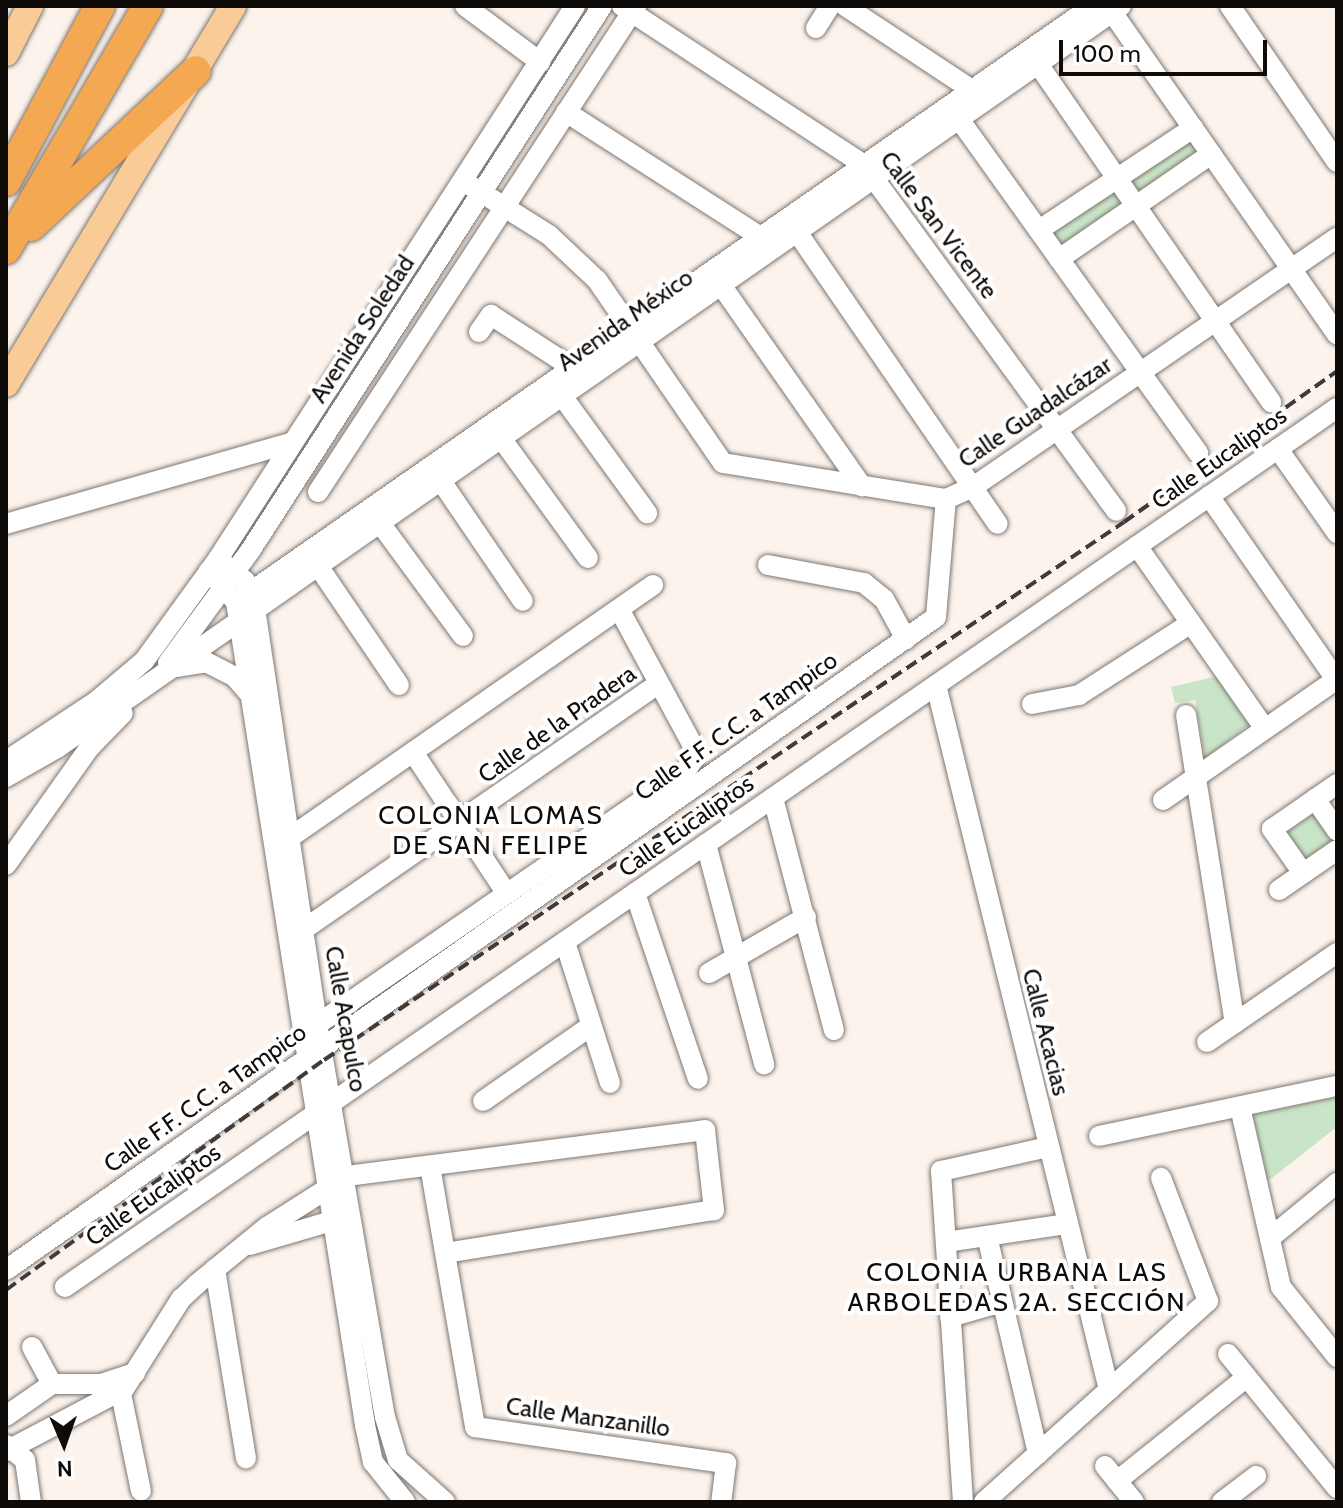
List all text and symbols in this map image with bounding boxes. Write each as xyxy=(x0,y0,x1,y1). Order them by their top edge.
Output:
scale bar xyxy=(1063,24,1271,74)
text: 100 m xyxy=(1073,39,1141,68)
street label: Calle San Vicente xyxy=(874,146,1004,304)
street label: Avenida Soledad xyxy=(304,250,420,408)
street label: Avenida México xyxy=(552,263,698,377)
street label: Calle Guadalcázar xyxy=(953,350,1117,474)
street label: Calle Eucaliptos xyxy=(1146,401,1292,515)
street label: Calle F.F. C.C. a Tampico xyxy=(629,645,843,807)
street label: Calle de la Pradera xyxy=(473,659,641,789)
street label: Calle Eucaliptos xyxy=(613,769,759,883)
district label: COLONIA LOMAS DE SAN FELIPE xyxy=(378,800,604,862)
street label: Calle Acapulco xyxy=(319,944,373,1094)
street label: Calle Acacias xyxy=(1016,966,1076,1098)
street label: Calle F.F. C.C. a Tampico xyxy=(98,1017,312,1179)
street label: Calle Eucaliptos xyxy=(80,1138,226,1252)
district label: COLONIA URBANA LAS ARBOLEDAS 2A. SECCIÓN xyxy=(847,1257,1187,1318)
street label: Calle Manzanillo xyxy=(504,1391,672,1443)
north arrow xyxy=(24,1404,104,1484)
text: N xyxy=(57,1455,73,1482)

